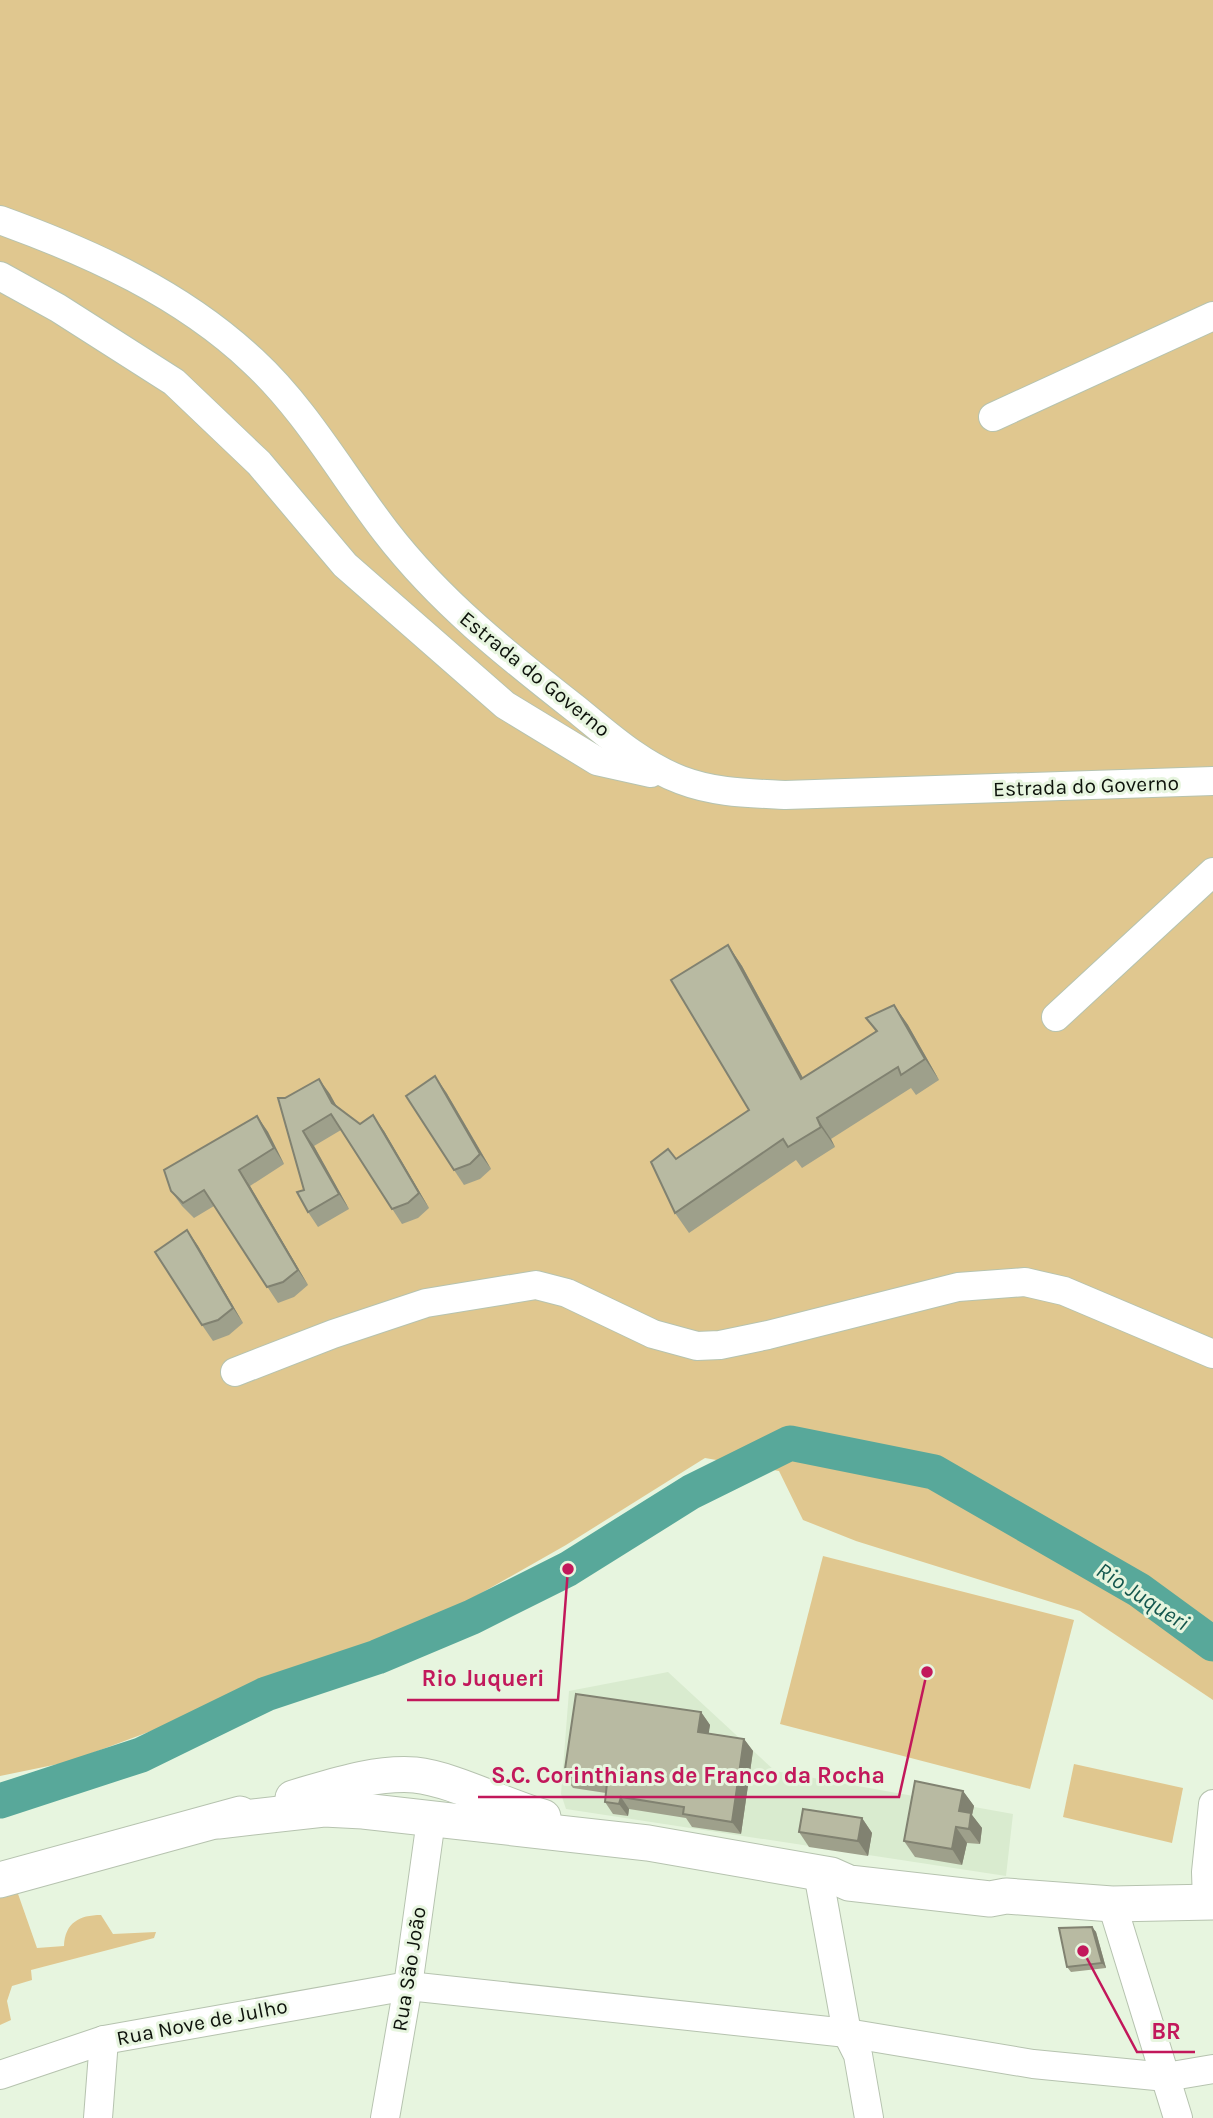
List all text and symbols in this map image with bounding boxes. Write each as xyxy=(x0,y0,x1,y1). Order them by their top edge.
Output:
street label: Estrada do Governo xyxy=(455,606,615,742)
street label: Estrada do Governo xyxy=(993,771,1179,801)
water label: Rio Juqueri xyxy=(1091,1556,1194,1636)
callout: Rio Juqueri xyxy=(407,1656,558,1700)
text: Rio Juqueri xyxy=(421,1665,545,1692)
callout: S.C. Corinthians de Franco da Rocha xyxy=(478,1753,899,1797)
text: S.C. Corinthians de Franco da Rocha xyxy=(491,1762,885,1789)
street label: Rua São João xyxy=(387,1905,431,2033)
street label: Rua Nove de Julho xyxy=(114,1994,290,2050)
callout: BR xyxy=(1137,2008,1195,2052)
text: BR xyxy=(1151,2018,1181,2045)

